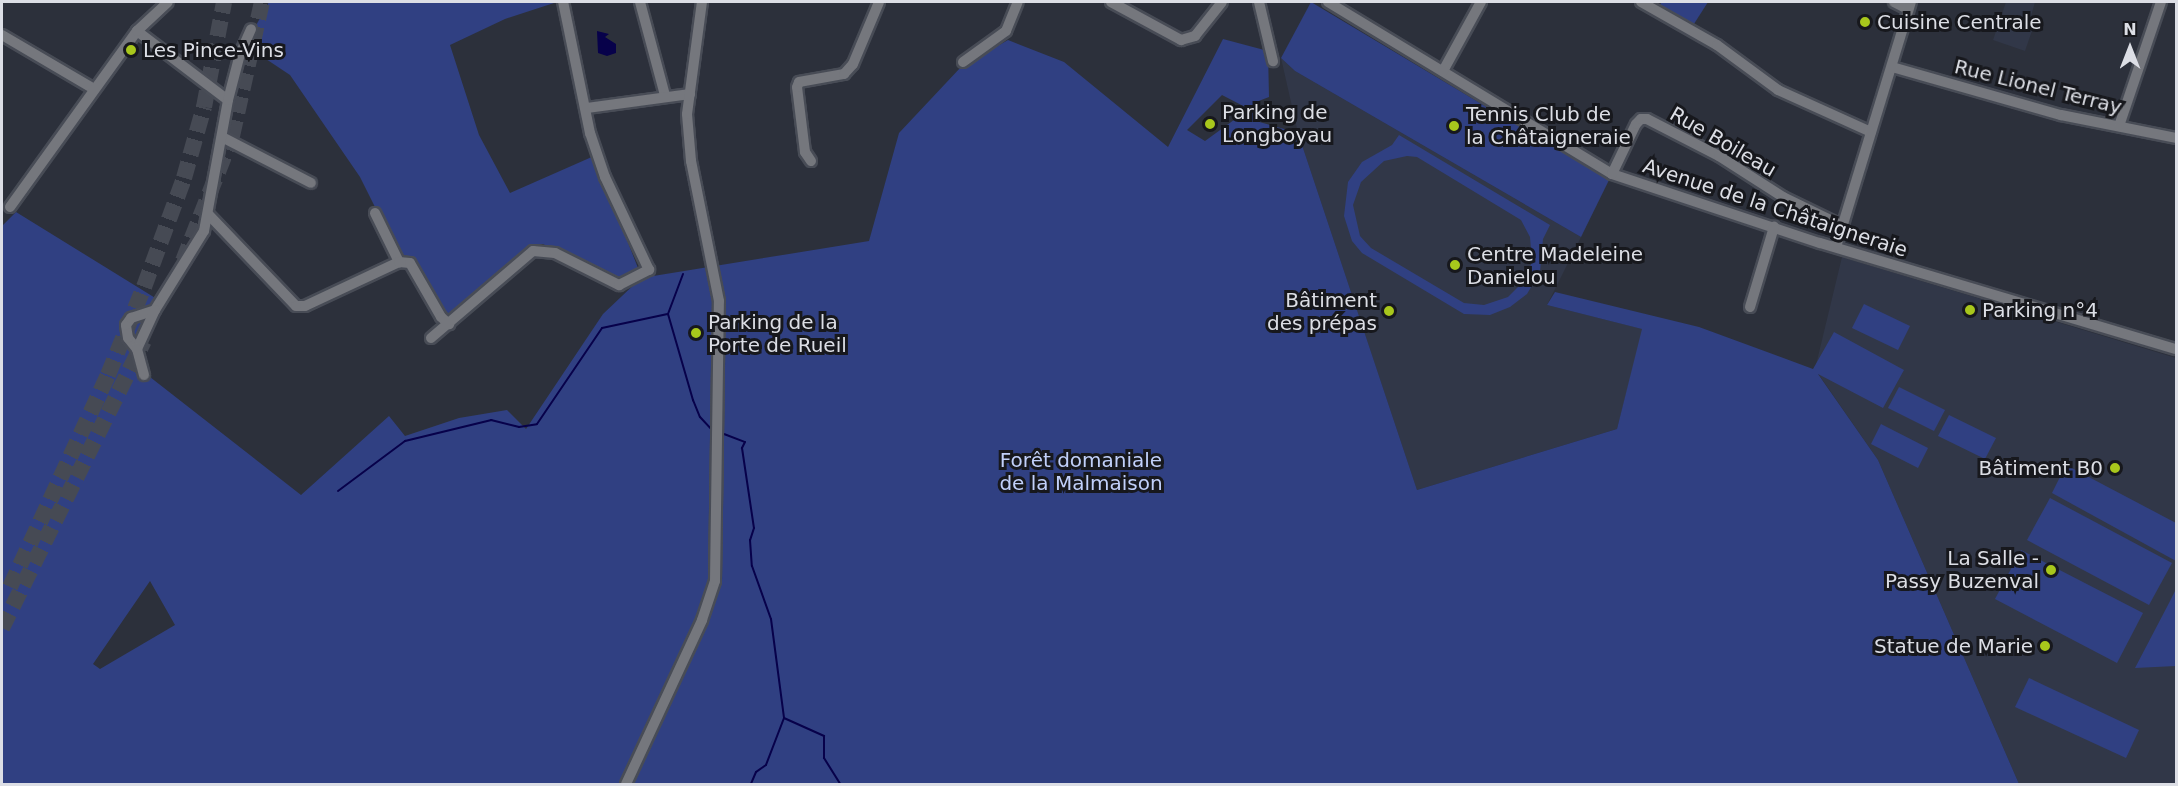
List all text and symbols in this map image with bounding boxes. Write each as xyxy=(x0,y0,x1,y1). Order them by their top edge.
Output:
place label: Cuisine Centrale xyxy=(1877,10,2042,34)
marker: Cuisine Centrale xyxy=(1858,15,1872,29)
north arrow xyxy=(2100,18,2160,78)
text: N xyxy=(2123,20,2137,39)
place label: Les Pince-Vins xyxy=(143,38,284,62)
marker: Les Pince-Vins xyxy=(124,43,138,57)
street label: Rue Lionel Terray xyxy=(1952,55,2124,119)
place label: Parking de Longboyau xyxy=(1222,100,1332,147)
place label: Tennis Club de la Châtaigneraie xyxy=(1466,102,1631,149)
street label: Rue Boileau xyxy=(1666,102,1780,182)
marker: Parking de Longboyau xyxy=(1203,117,1217,131)
marker: Tennis Club de la Châtaigneraie xyxy=(1447,119,1461,133)
street label: Avenue de la Châtaigneraie xyxy=(1640,154,1910,262)
place label: Centre Madeleine Danielou xyxy=(1467,242,1643,289)
marker: Centre Madeleine Danielou xyxy=(1448,258,1462,272)
place label: Bâtiment des prépas xyxy=(1267,288,1377,335)
place label: Parking n°4 xyxy=(1982,298,2098,322)
marker: Parking n°4 xyxy=(1963,303,1977,317)
marker: Bâtiment des prépas xyxy=(1382,304,1396,318)
place label: Parking de la Porte de Rueil xyxy=(708,310,847,357)
marker: Parking de la Porte de Rueil xyxy=(689,326,703,340)
park label: Forêt domaniale de la Malmaison xyxy=(999,448,1163,495)
place label: Bâtiment B0 xyxy=(1979,456,2103,480)
marker: Bâtiment B0 xyxy=(2108,461,2122,475)
place label: La Salle - Passy Buzenval xyxy=(1885,546,2039,593)
marker: La Salle - Passy Buzenval xyxy=(2044,563,2058,577)
place label: Statue de Marie xyxy=(1874,634,2033,658)
marker: Statue de Marie xyxy=(2038,639,2052,653)

